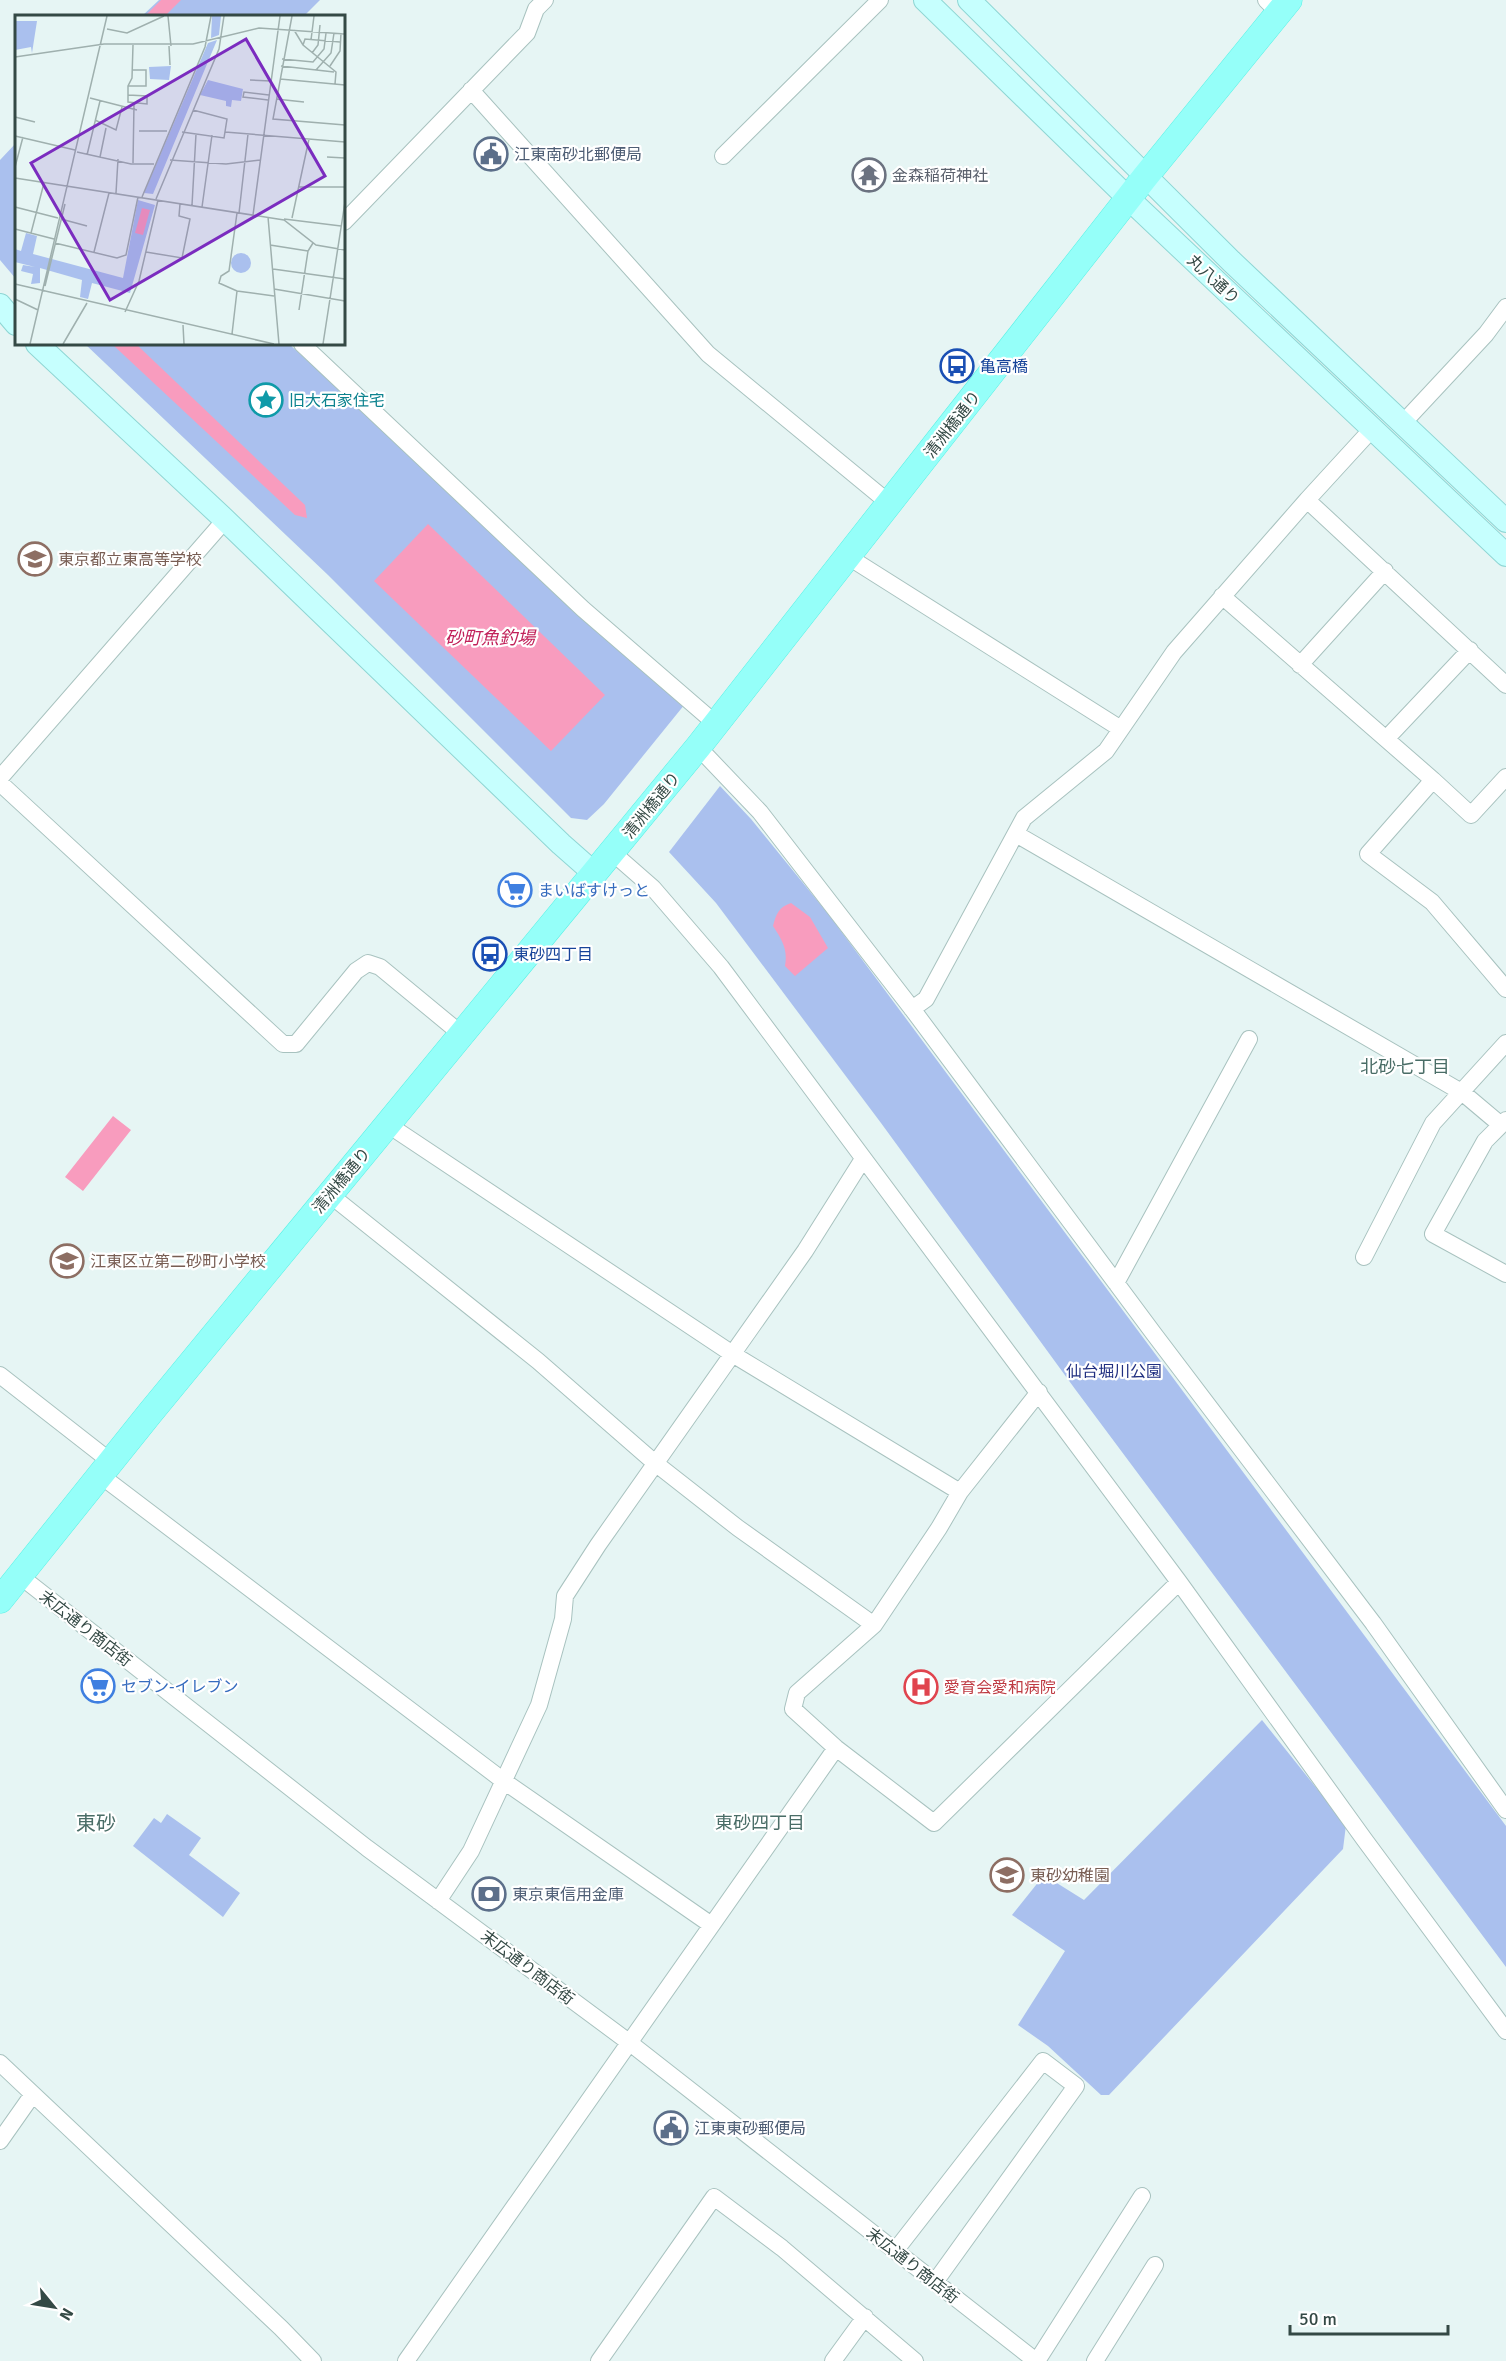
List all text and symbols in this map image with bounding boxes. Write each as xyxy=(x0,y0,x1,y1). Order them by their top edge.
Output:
inset map xyxy=(15,15,345,345)
public building icon: 江東南砂北郵便局 xyxy=(473,136,509,172)
place label: 江東南砂北郵便局 xyxy=(514,145,642,165)
temple icon: 金森稲荷神社 xyxy=(851,157,887,193)
place label: 金森稲荷神社 xyxy=(892,166,988,186)
street label: 丸八通り xyxy=(1183,251,1244,309)
bus stop icon: 亀高橋 xyxy=(939,348,975,384)
place label: 亀高橋 xyxy=(980,357,1028,377)
place icon: 旧大石家住宅 xyxy=(248,382,284,418)
street label: 清洲橋通り xyxy=(920,387,985,462)
place label: 旧大石家住宅 xyxy=(289,391,385,411)
school or university icon: 東京都立東高等学校 xyxy=(17,541,53,577)
place label: 東京都立東高等学校 xyxy=(58,550,202,570)
water label: 砂町魚釣場 xyxy=(445,627,537,649)
street label: 清洲橋通り xyxy=(619,768,685,843)
supermarket icon: まいばすけっと xyxy=(497,872,533,908)
place label: まいばすけっと xyxy=(538,881,650,901)
bus stop icon: 東砂四丁目 xyxy=(472,936,508,972)
place label: 東砂四丁目 xyxy=(513,945,593,965)
district label: 北砂七丁目 xyxy=(1360,1056,1450,1078)
street label: 清洲橋通り xyxy=(308,1144,375,1218)
school or university icon: 江東区立第二砂町小学校 xyxy=(49,1243,85,1279)
place label: 江東区立第二砂町小学校 xyxy=(90,1252,266,1272)
park label: 仙台堀川公園 xyxy=(1066,1362,1162,1382)
street label: 末広通り商店街 xyxy=(35,1586,136,1671)
supermarket icon: セブン-イレブン xyxy=(80,1668,116,1704)
hospital icon: 愛育会愛和病院 xyxy=(903,1669,939,1705)
place label: セブン-イレブン xyxy=(121,1677,239,1697)
place label: 愛育会愛和病院 xyxy=(944,1678,1056,1698)
district label: 東砂 xyxy=(76,1811,116,1836)
district label: 東砂四丁目 xyxy=(715,1812,805,1834)
school or university icon: 東砂幼稚園 xyxy=(989,1857,1025,1893)
place label: 東砂幼稚園 xyxy=(1030,1866,1110,1886)
bank icon: 東京東信用金庫 xyxy=(471,1876,507,1912)
place label: 東京東信用金庫 xyxy=(512,1885,624,1905)
street label: 末広通り商店街 xyxy=(477,1926,578,2009)
public building icon: 江東東砂郵便局 xyxy=(653,2110,689,2146)
place label: 江東東砂郵便局 xyxy=(694,2119,806,2139)
street label: 末広通り商店街 xyxy=(862,2223,963,2308)
north arrow xyxy=(24,2277,84,2337)
scale bar xyxy=(1290,2298,1448,2336)
text: N xyxy=(55,2304,78,2324)
text: 50 m xyxy=(1299,2308,1337,2330)

